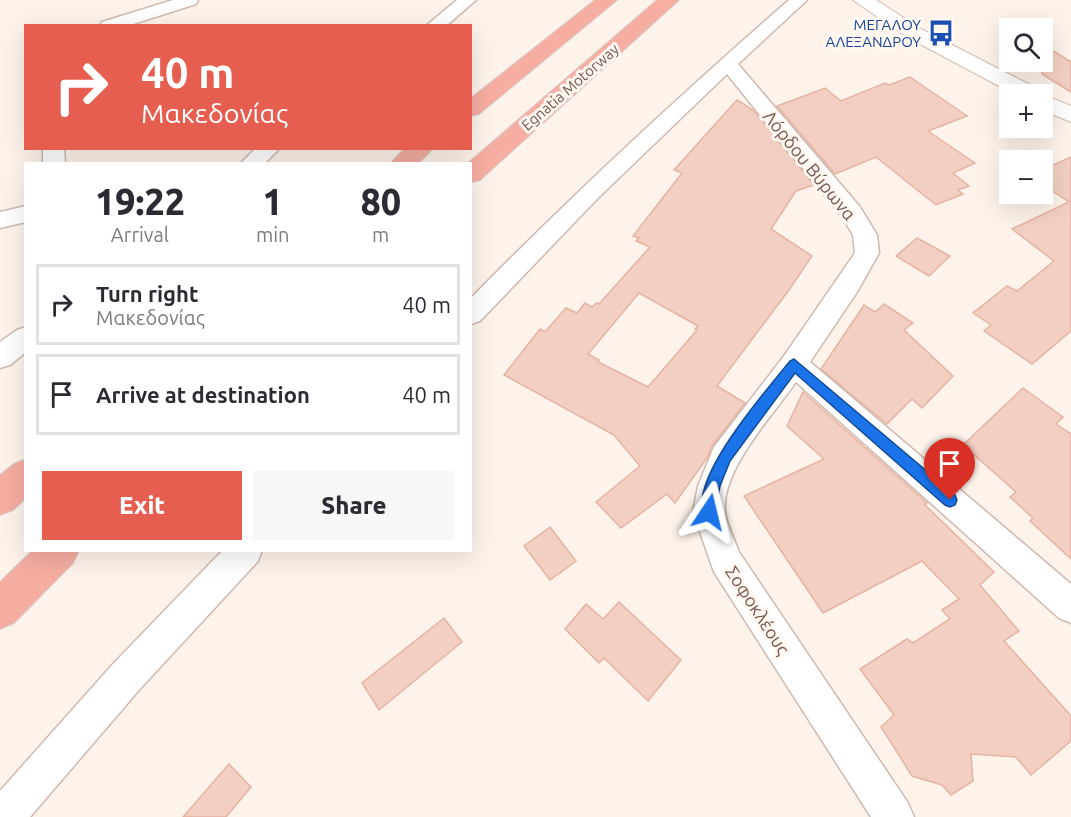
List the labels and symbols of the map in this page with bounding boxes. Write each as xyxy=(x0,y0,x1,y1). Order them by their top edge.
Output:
place label: ΜΕΓΑΛΟΥ ΑΛΕΞΑΝΔΡΟΥ xyxy=(825,16,921,50)
bus stop icon: ΜΕΓΑΛΟΥ ΑΛΕΞΑΝΔΡΟΥ xyxy=(926,18,956,48)
street label: Egnatia Motorway xyxy=(518,40,622,134)
street label: Λόρδου Βύρωνα xyxy=(760,106,860,224)
pin xyxy=(924,438,975,500)
position arrow xyxy=(677,480,741,544)
street label: Σοφοκλέους xyxy=(721,562,794,658)

